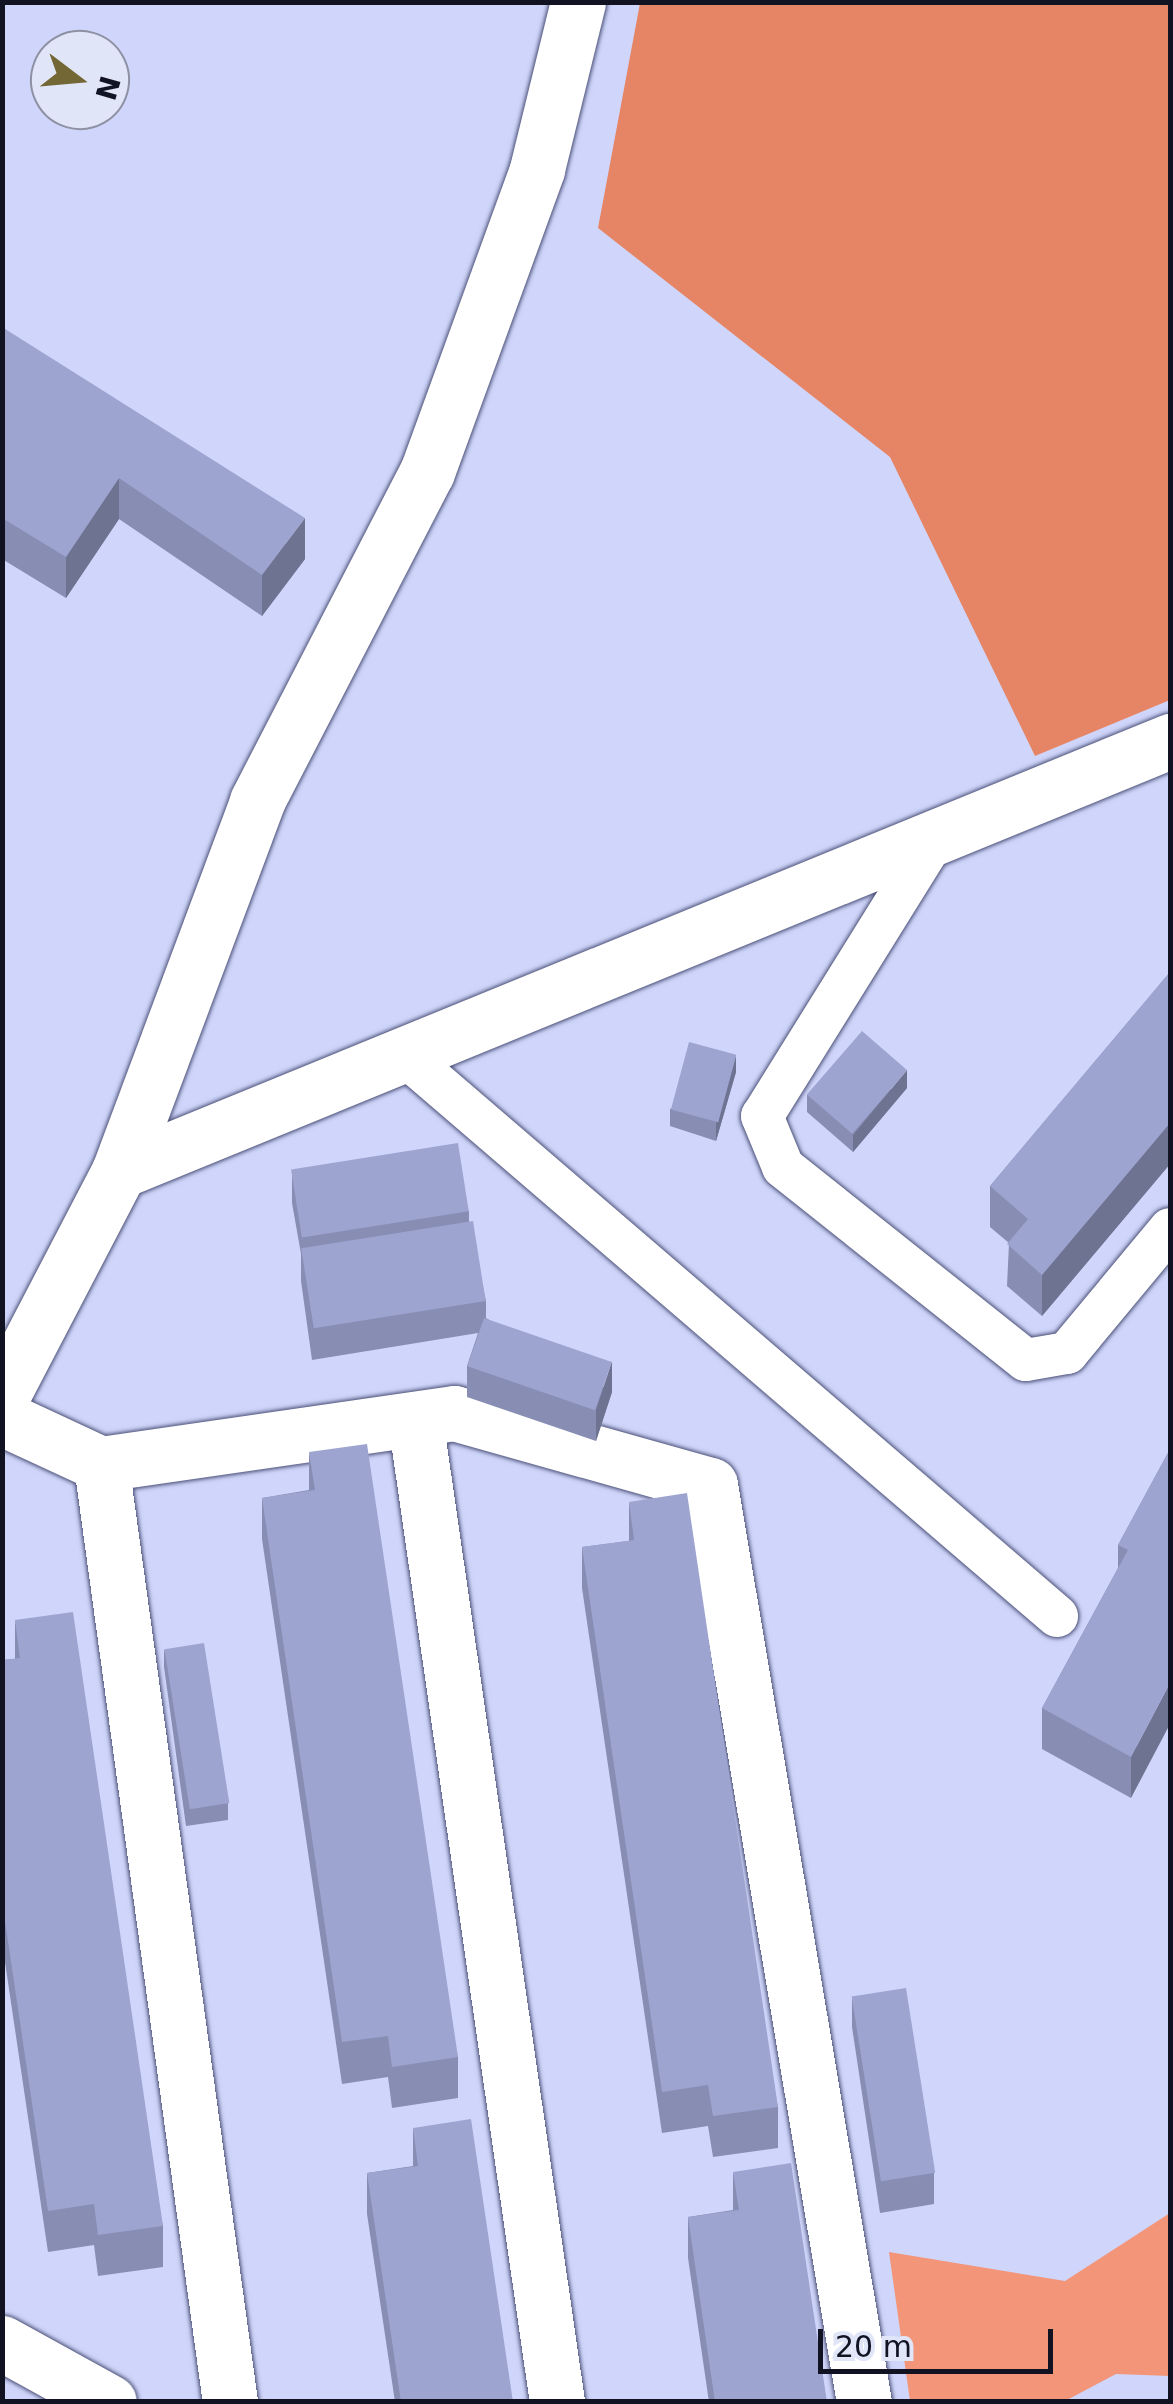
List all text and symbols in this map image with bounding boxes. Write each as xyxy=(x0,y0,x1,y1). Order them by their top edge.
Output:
north arrow xyxy=(30,30,130,130)
text: N xyxy=(88,72,126,104)
scale bar xyxy=(823,2309,1058,2371)
text: 20 m xyxy=(835,2329,912,2364)

